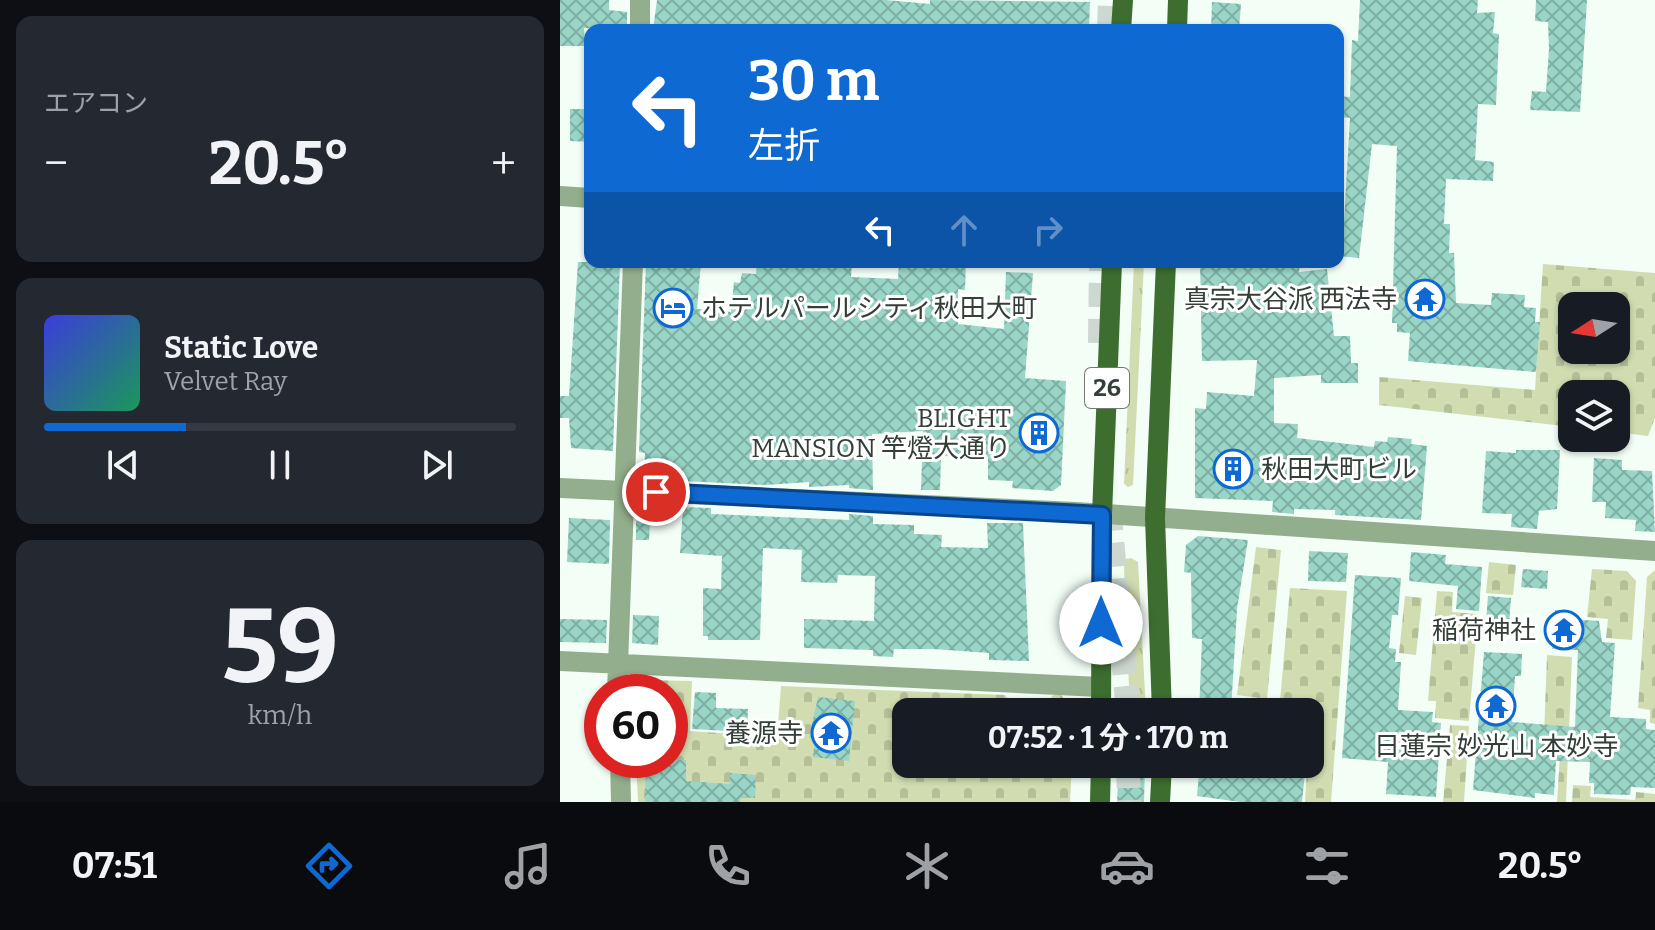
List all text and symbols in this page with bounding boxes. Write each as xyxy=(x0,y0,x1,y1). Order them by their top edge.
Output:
text: 30 m xyxy=(748,48,879,115)
icon: left xyxy=(616,56,720,160)
text: エアコン xyxy=(44,88,148,119)
text: 左折 xyxy=(748,124,820,168)
text: 20.5° xyxy=(209,128,350,200)
text: − xyxy=(44,137,68,190)
text: + xyxy=(491,137,516,190)
icon: left xyxy=(858,208,902,252)
icon: ahead xyxy=(942,208,986,252)
icon: right xyxy=(1026,208,1070,252)
temple icon: 真宗大谷派 西法寺 xyxy=(1404,278,1446,320)
place label: 真宗大谷派 西法寺 xyxy=(1184,284,1397,315)
hotel icon: ホテルパールシティ秋田大町 xyxy=(652,287,694,329)
north arrow xyxy=(1558,292,1630,364)
map controls xyxy=(1558,292,1630,452)
place label: ホテルパールシティ秋田大町 xyxy=(701,293,1037,324)
text: Static Love xyxy=(164,330,318,366)
text: Velvet Ray xyxy=(164,366,287,397)
road number: 26 xyxy=(1085,368,1129,408)
button: layers xyxy=(1558,380,1630,452)
place label: BLIGHT MANSION 竿燈大通り xyxy=(751,403,1011,464)
building icon: BLIGHT MANSION 竿燈大通り xyxy=(1018,412,1060,454)
icon: previous xyxy=(101,443,145,487)
icon: pause xyxy=(258,443,302,487)
icon: next xyxy=(415,443,459,487)
building icon: 秋田大町ビル xyxy=(1212,448,1254,490)
place label: 秋田大町ビル xyxy=(1261,454,1417,485)
pin xyxy=(622,458,690,526)
icon: arrive xyxy=(634,470,678,514)
position arrow xyxy=(1059,581,1143,665)
text: 59 xyxy=(221,585,339,710)
temple icon: 稲荷神社 xyxy=(1543,609,1585,651)
place label: 稲荷神社 xyxy=(1432,615,1536,646)
speed limit sign: 60 xyxy=(584,674,688,778)
temple icon: 日蓮宗 妙光山 本妙寺 xyxy=(1475,685,1517,727)
text: km/h xyxy=(248,700,312,731)
temple icon: 養源寺 xyxy=(810,712,852,754)
place label: 養源寺 xyxy=(725,718,803,749)
text: 07:52 · 1 分 · 170 m xyxy=(988,720,1228,756)
place label: 日蓮宗 妙光山 本妙寺 xyxy=(1374,731,1618,762)
icon: directions xyxy=(301,838,357,894)
icon: music xyxy=(500,838,556,894)
icon: phone xyxy=(700,838,756,894)
icon: climate xyxy=(899,838,955,894)
icon: car xyxy=(1099,838,1155,894)
icon: filters xyxy=(1299,838,1355,894)
text: 07:51 xyxy=(72,844,157,888)
text: 20.5° xyxy=(1498,844,1583,888)

